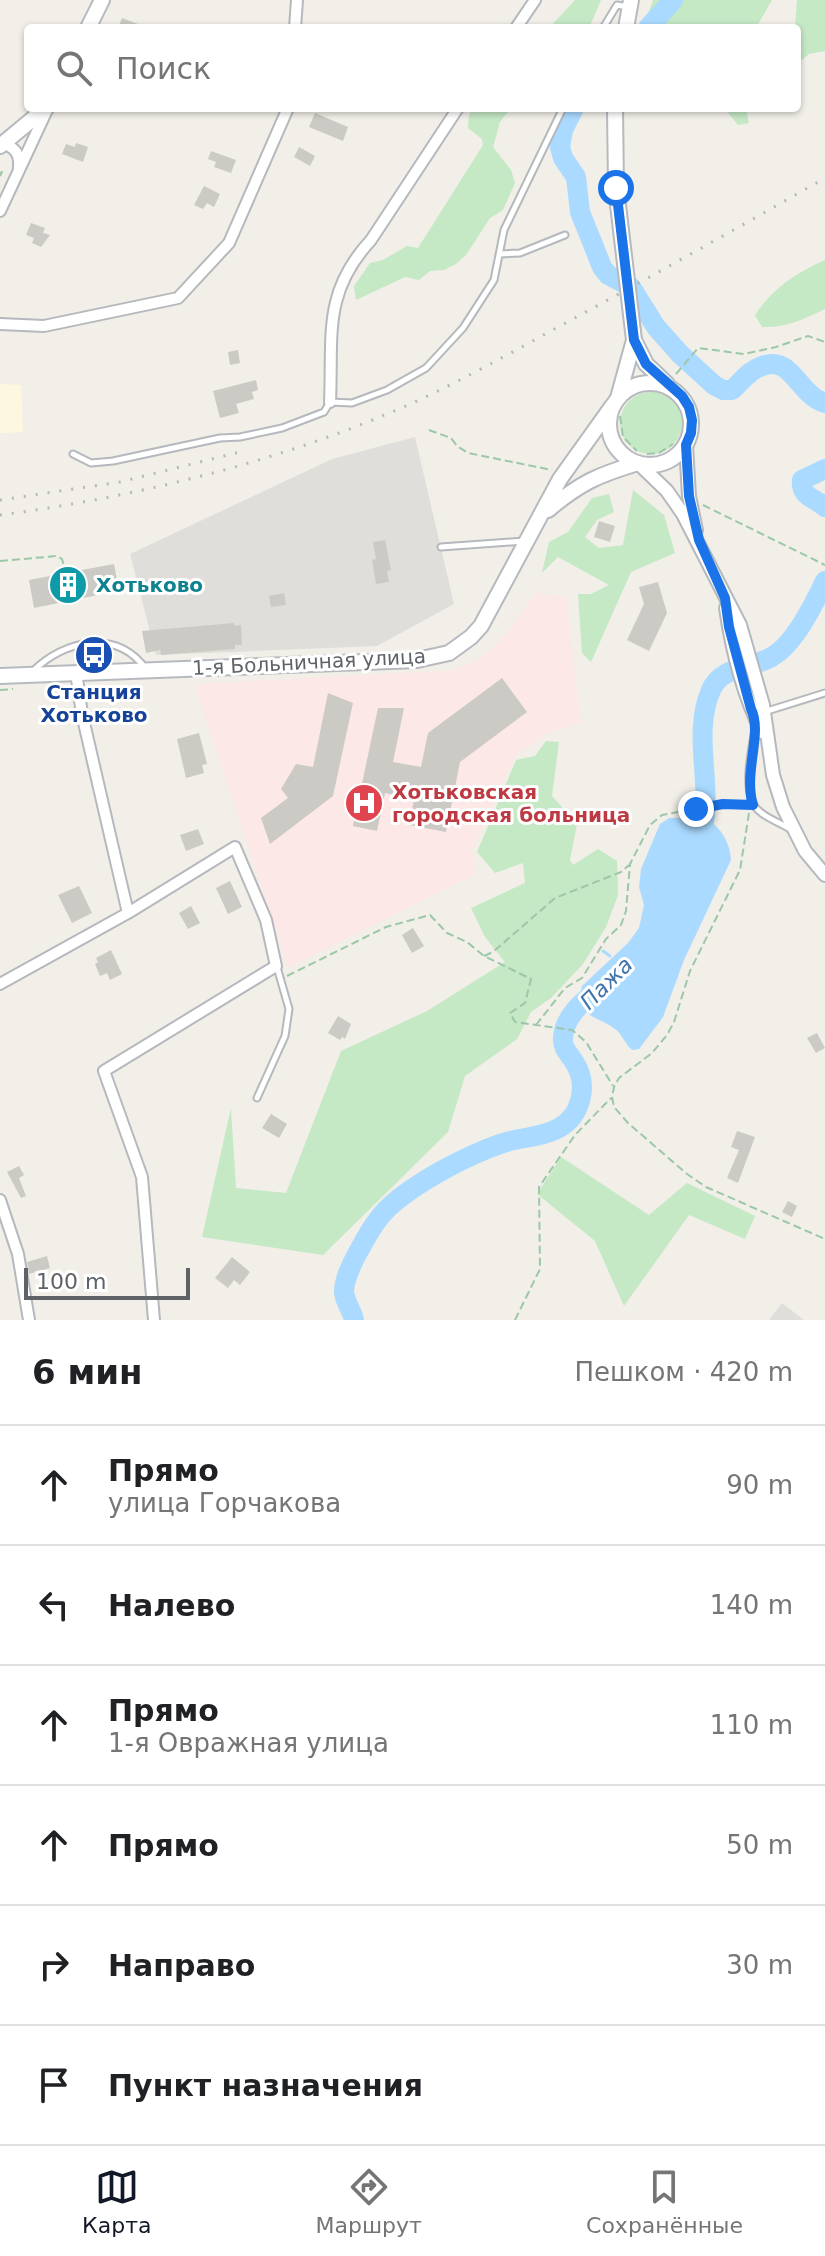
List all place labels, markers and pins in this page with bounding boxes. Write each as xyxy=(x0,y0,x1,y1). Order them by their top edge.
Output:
building icon: Хотьково xyxy=(47,564,89,606)
place label: Хотьково xyxy=(96,573,203,597)
bus stop icon: Станция Хотьково xyxy=(73,634,115,676)
place label: Станция Хотьково xyxy=(40,680,148,727)
place label: Хотьковская городская больница xyxy=(392,780,630,827)
hospital icon: Хотьковская городская больница xyxy=(343,782,385,824)

